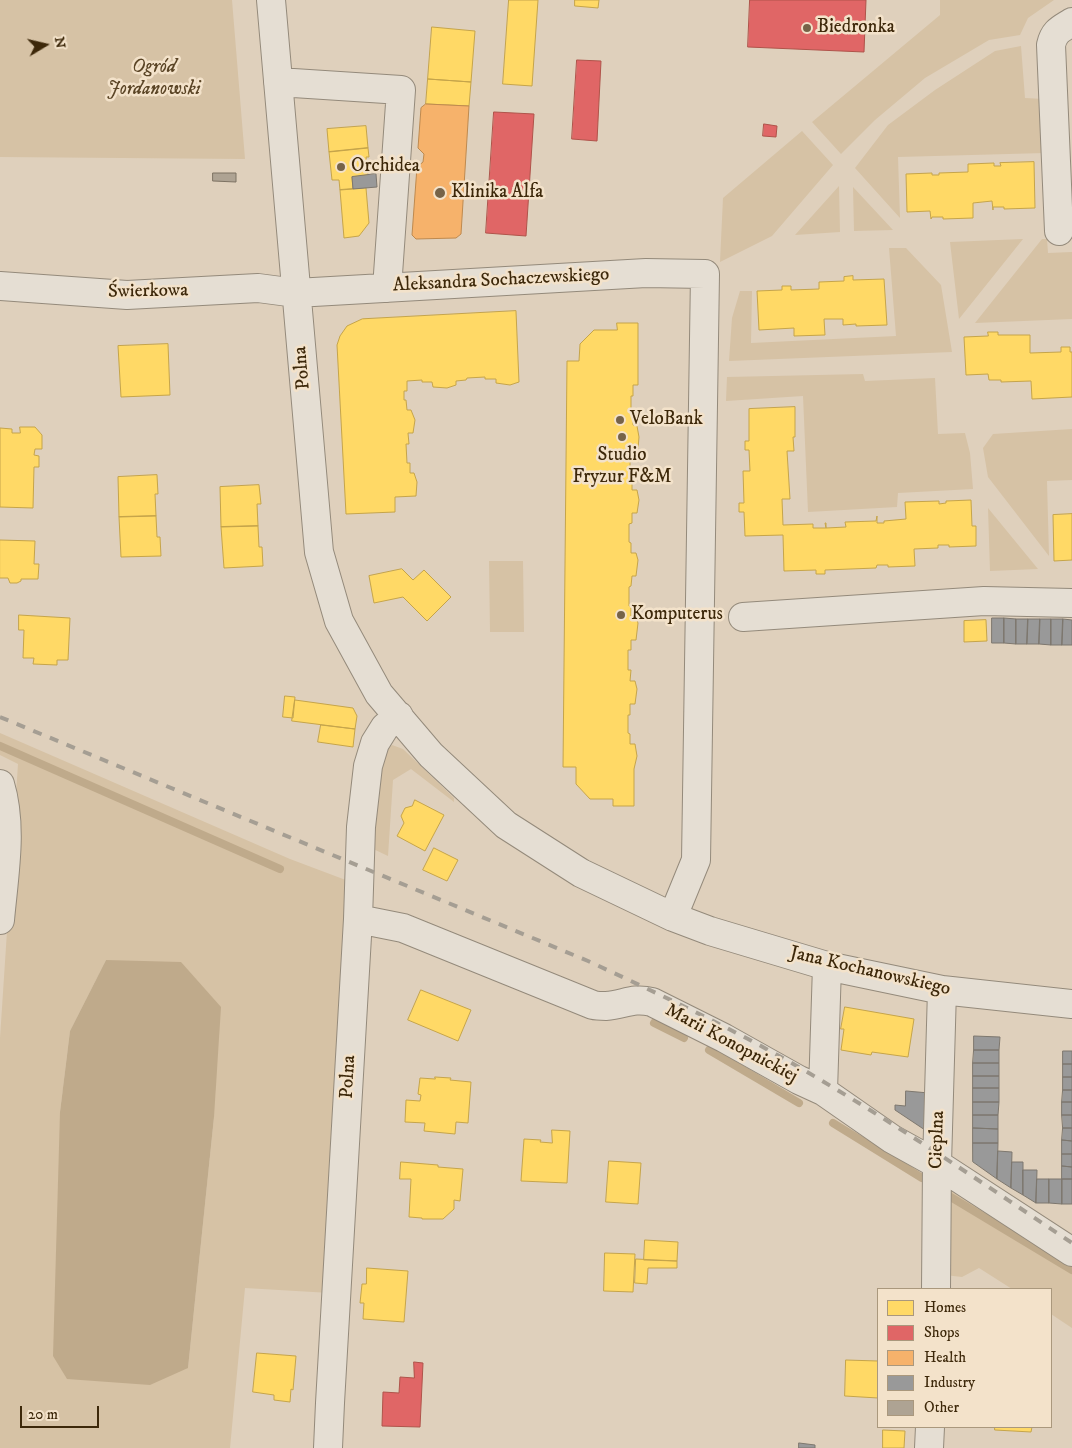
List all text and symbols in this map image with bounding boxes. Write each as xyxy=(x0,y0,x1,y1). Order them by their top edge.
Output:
place label: Biedronka xyxy=(817,17,895,39)
north arrow xyxy=(20,20,70,70)
marker: Biedronka xyxy=(801,22,813,34)
text: N xyxy=(50,36,70,50)
park label: Ogród Jordanowski xyxy=(107,57,201,101)
place label: Orchidea xyxy=(351,156,420,178)
marker: Orchidea xyxy=(335,161,347,173)
place label: Klinika Alfa xyxy=(451,182,543,204)
marker: Klinika Alfa xyxy=(433,186,447,200)
street label: Aleksandra Sochaczewskiego xyxy=(392,264,610,298)
street label: Świerkowa xyxy=(108,280,188,304)
street label: Polna xyxy=(290,345,316,391)
place label: VeloBank xyxy=(630,409,703,431)
marker: VeloBank xyxy=(614,414,626,426)
marker: Studio Fryzur F&M xyxy=(616,431,628,443)
place label: Studio Fryzur F&M xyxy=(573,445,671,489)
place label: Komputerus xyxy=(631,604,723,626)
marker: Komputerus xyxy=(615,609,627,621)
street label: Jana Kochanowskiego xyxy=(787,942,953,1002)
street label: Marii Konopnickiej xyxy=(661,999,801,1089)
street label: Polna xyxy=(336,1055,362,1099)
street label: Cieplna xyxy=(926,1110,950,1170)
legend xyxy=(877,1288,1052,1428)
text: Homes xyxy=(924,1298,966,1317)
text: Shops xyxy=(924,1323,960,1342)
text: Health xyxy=(924,1348,966,1367)
text: Industry xyxy=(924,1373,975,1392)
scale bar xyxy=(22,1396,101,1428)
text: Other xyxy=(924,1398,959,1417)
text: 20 m xyxy=(28,1405,58,1424)

